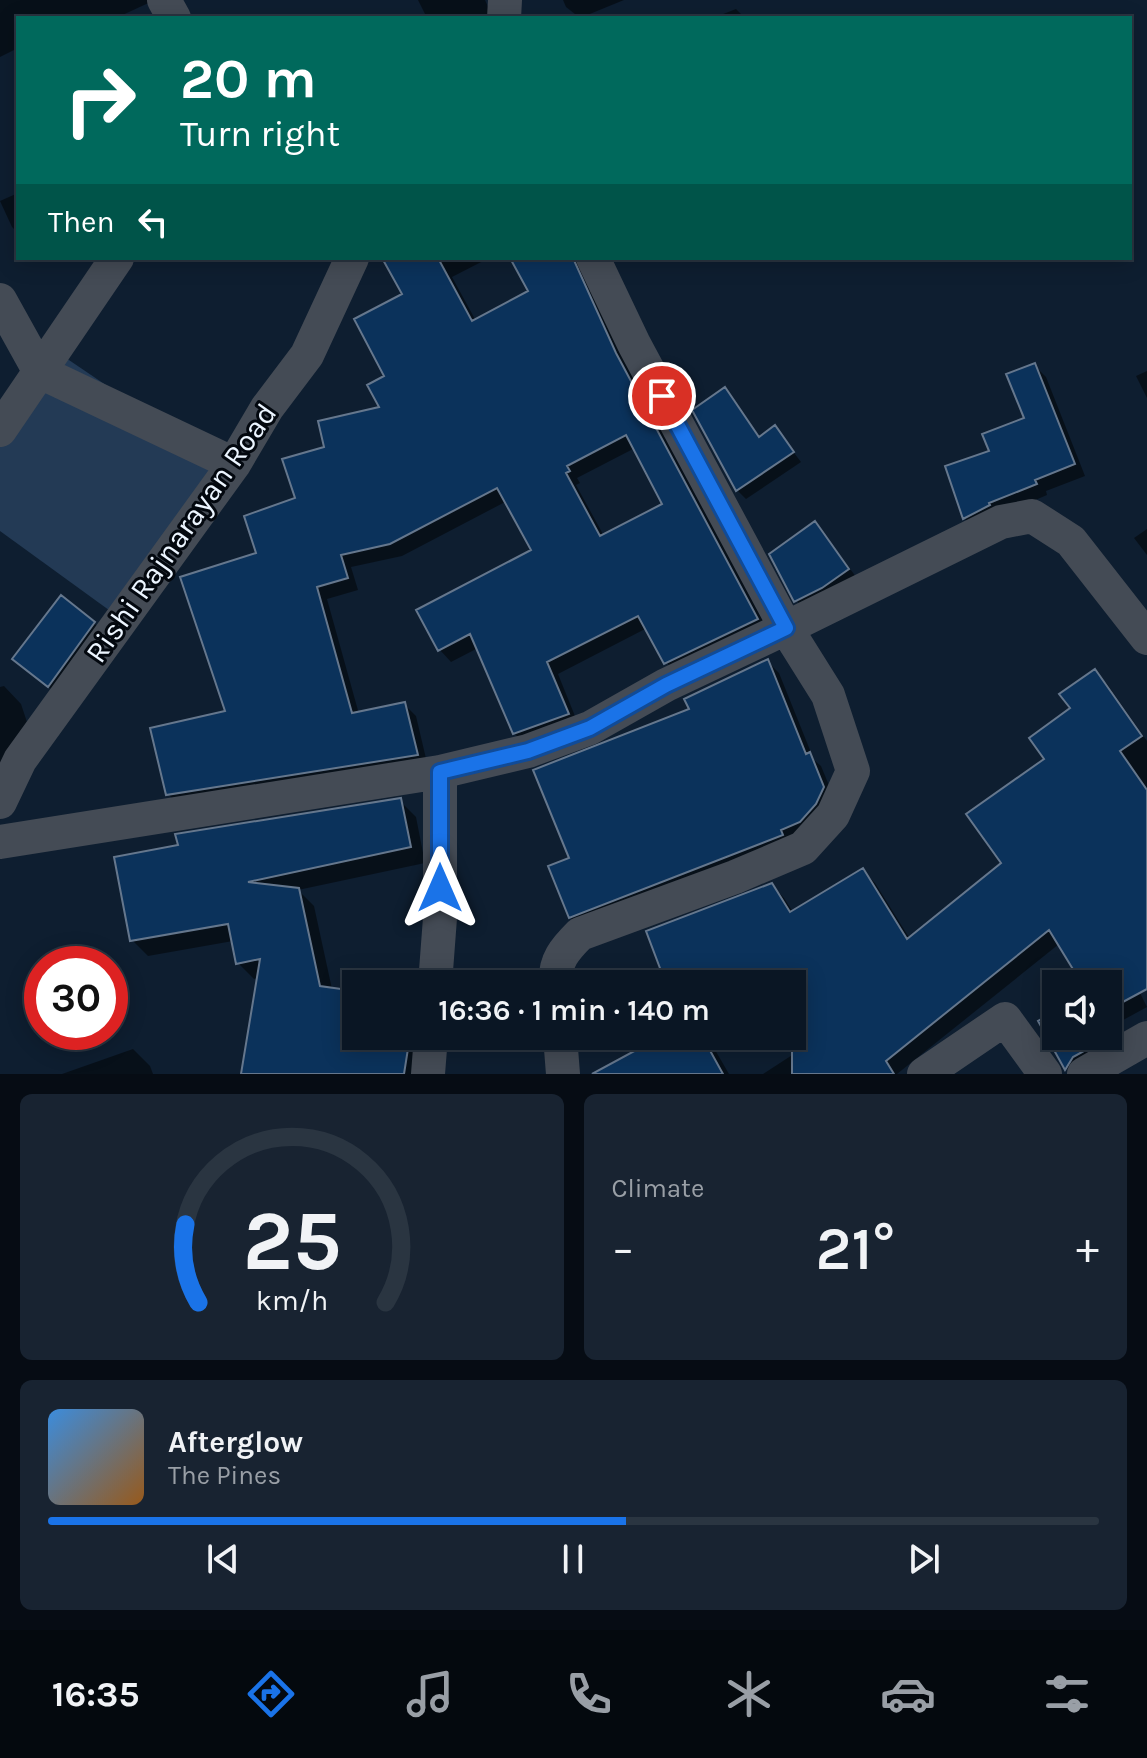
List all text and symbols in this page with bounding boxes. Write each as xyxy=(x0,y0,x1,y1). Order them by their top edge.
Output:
text: 20 m xyxy=(180,46,317,111)
icon: right xyxy=(48,48,152,152)
text: Turn right xyxy=(180,113,340,155)
icon: left xyxy=(131,200,175,244)
text: Then xyxy=(48,204,115,240)
pin xyxy=(628,362,696,430)
icon: arrive xyxy=(640,374,684,418)
street label: Rishi Rajnarayan Road xyxy=(78,396,284,670)
position arrow xyxy=(398,846,482,930)
speed limit sign: 30 xyxy=(24,946,128,1050)
map controls xyxy=(1042,970,1122,1050)
button: sound xyxy=(1042,970,1122,1050)
text: 16:36 · 1 min · 140 m xyxy=(438,992,710,1028)
text: Climate xyxy=(612,1173,704,1204)
text: 25 xyxy=(242,1193,341,1290)
text: 21° xyxy=(816,1214,895,1284)
text: − xyxy=(612,1223,635,1274)
text: + xyxy=(1076,1223,1099,1274)
text: km/h xyxy=(256,1284,328,1317)
text: Afterglow xyxy=(168,1424,303,1460)
text: The Pines xyxy=(168,1460,281,1491)
icon: previous xyxy=(201,1537,245,1581)
icon: pause xyxy=(551,1537,595,1581)
icon: next xyxy=(902,1537,946,1581)
icon: directions xyxy=(243,1666,299,1722)
icon: music xyxy=(402,1666,458,1722)
icon: phone xyxy=(561,1666,617,1722)
icon: climate xyxy=(721,1666,777,1722)
icon: car xyxy=(880,1666,936,1722)
icon: filters xyxy=(1039,1666,1095,1722)
text: 16:35 xyxy=(52,1673,139,1715)

